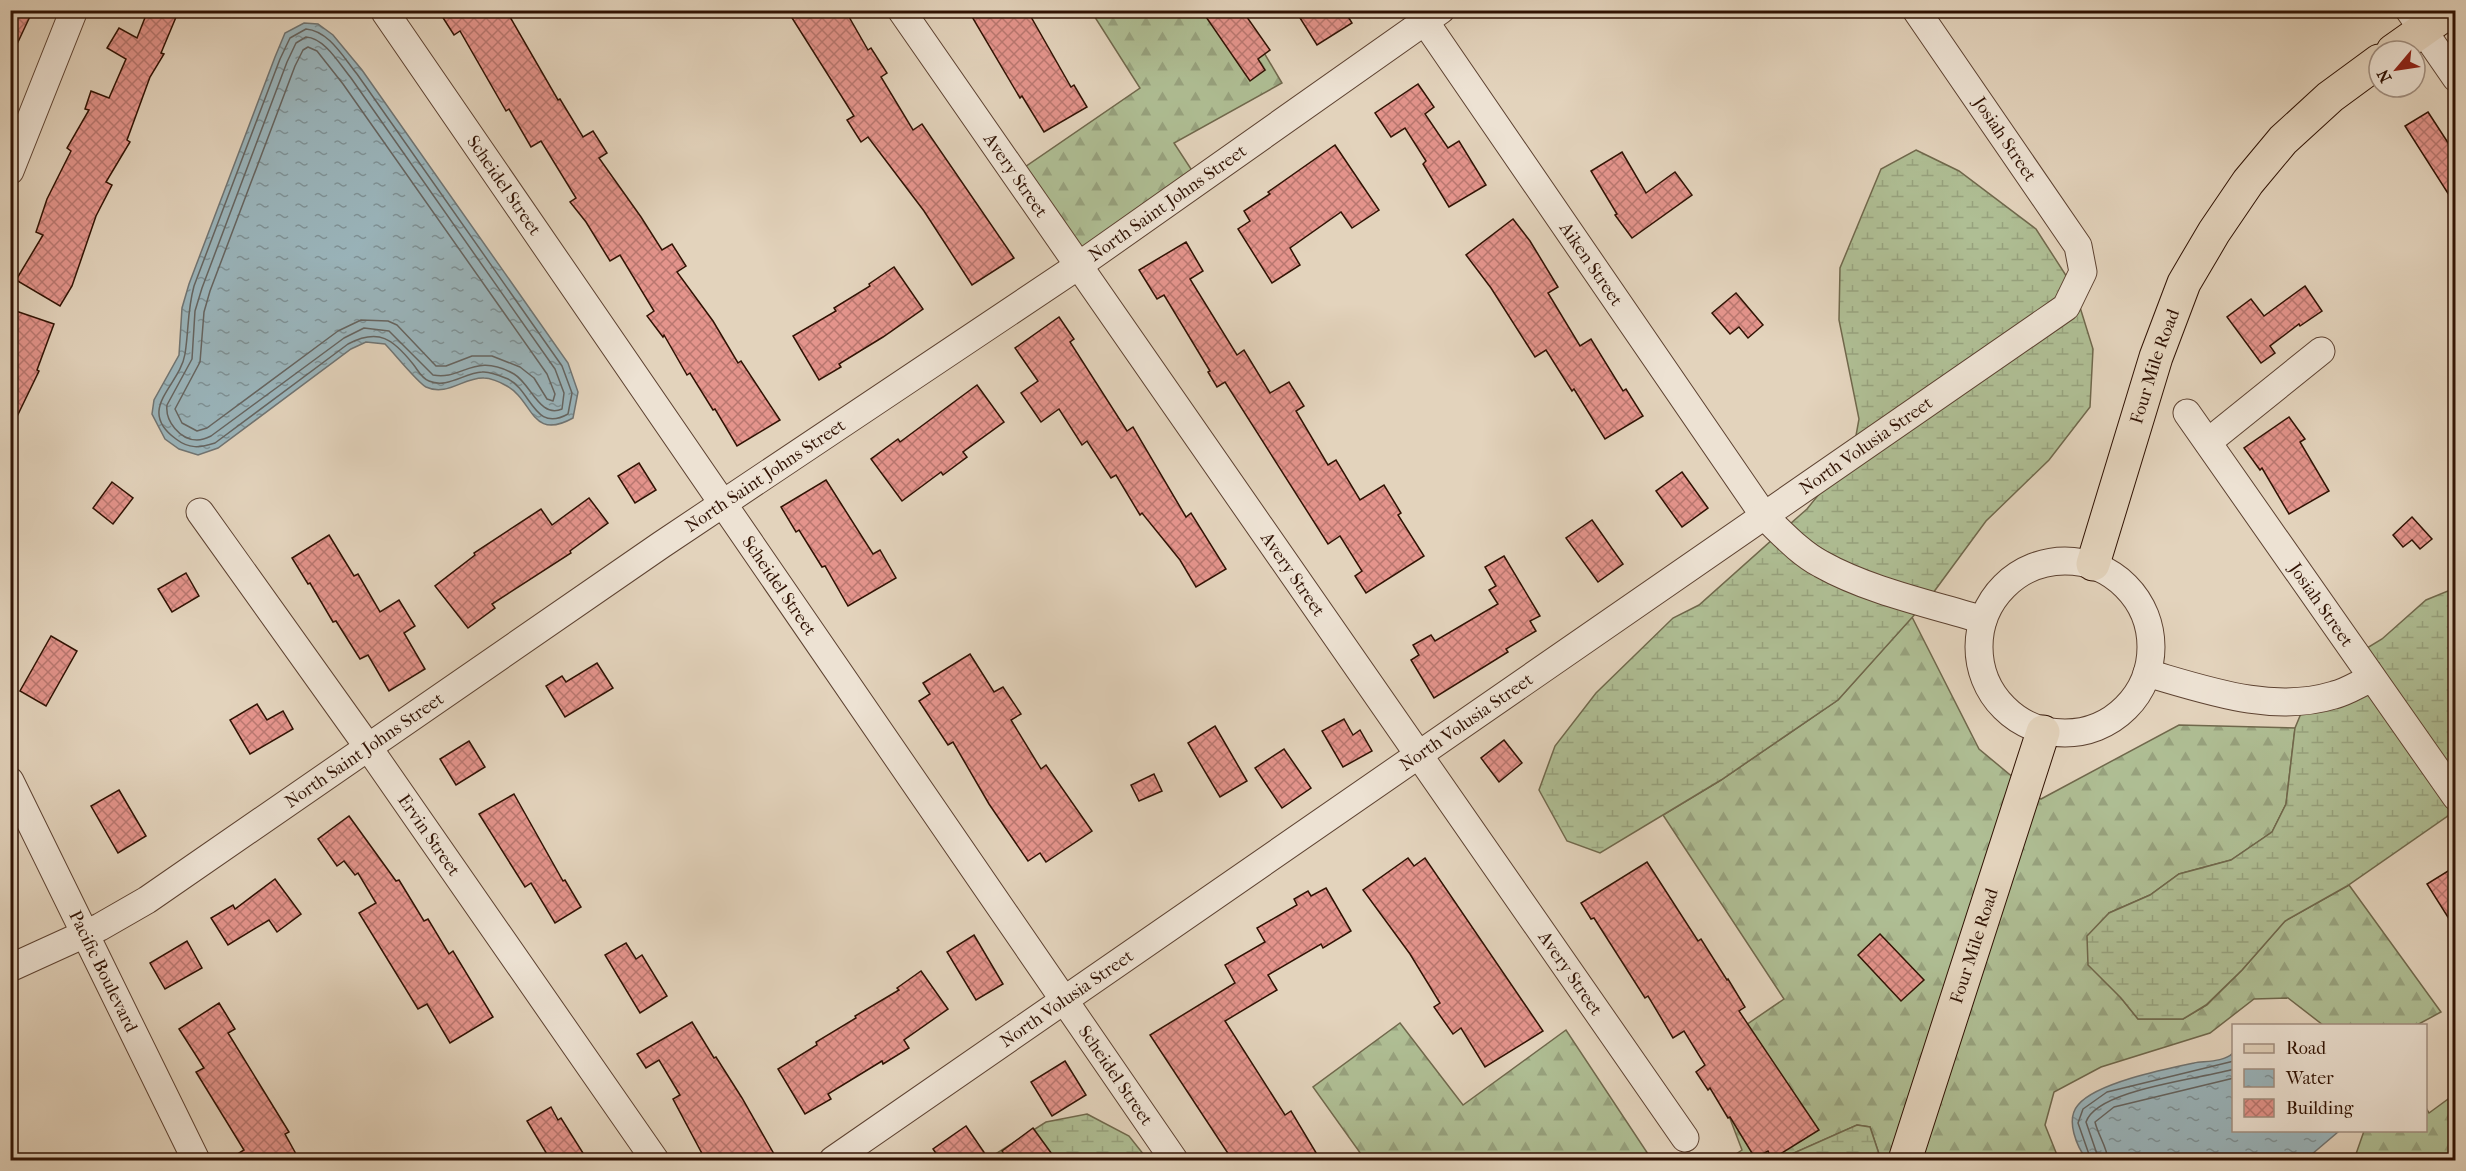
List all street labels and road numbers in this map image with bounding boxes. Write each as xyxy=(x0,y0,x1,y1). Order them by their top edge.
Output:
street label: Josiah Street xyxy=(1968,91,2041,186)
street label: Avery Street xyxy=(978,128,1052,222)
street label: Scheidel Street xyxy=(462,132,546,240)
street label: North Saint Johns Street xyxy=(1085,140,1251,266)
street label: Aiken Street xyxy=(1554,218,1627,311)
street label: Four Mile Road xyxy=(2126,306,2184,426)
street label: North Volusia Street xyxy=(1796,392,1937,499)
street label: North Saint Johns Street xyxy=(681,414,850,537)
street label: Avery Street xyxy=(1256,528,1329,621)
street label: Scheidel Street xyxy=(737,532,821,640)
street label: Josiah Street xyxy=(2283,557,2358,651)
street label: North Volusia Street xyxy=(1396,669,1537,776)
street label: North Saint Johns Street xyxy=(281,688,448,813)
street label: Ervin Street xyxy=(393,790,465,881)
street label: Four Mile Road xyxy=(1946,886,2003,1006)
street label: Pacific Boulevard xyxy=(64,907,142,1036)
street label: Avery Street xyxy=(1533,927,1607,1020)
street label: North Volusia Street xyxy=(996,945,1138,1052)
street label: Scheidel Street xyxy=(1074,1022,1157,1130)

